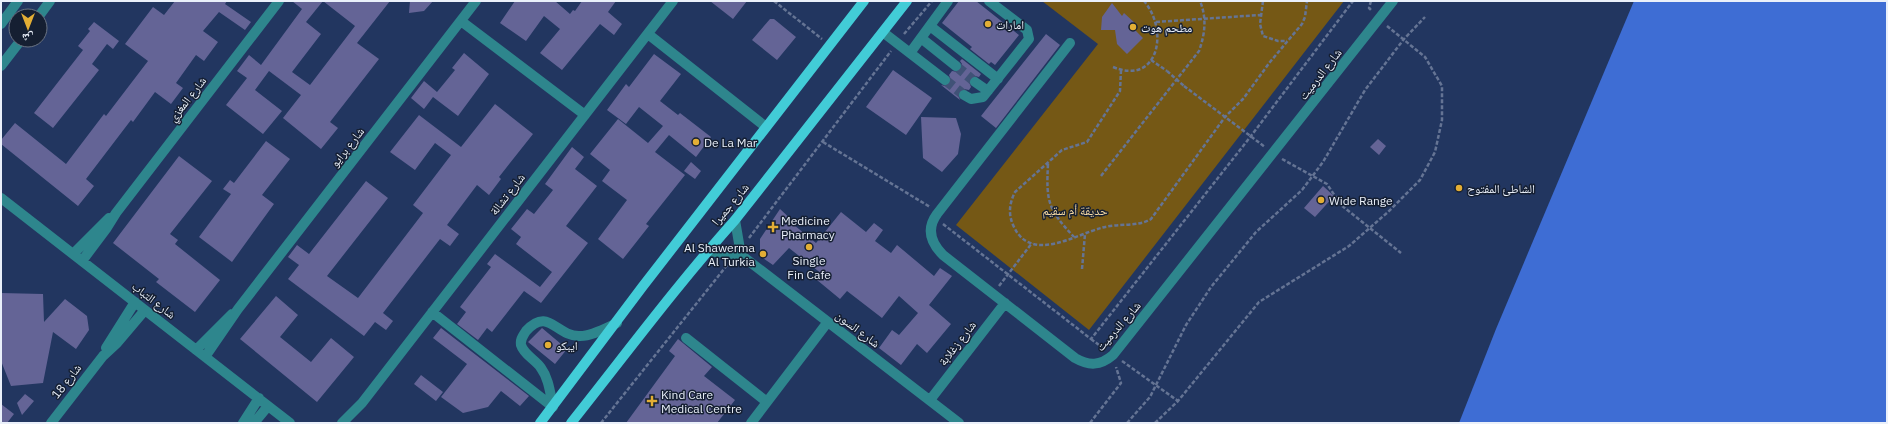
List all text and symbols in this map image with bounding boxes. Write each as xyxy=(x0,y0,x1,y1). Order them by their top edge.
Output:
north arrow xyxy=(8,8,48,48)
place label: امارات xyxy=(996,17,1024,32)
marker: امارات xyxy=(983,19,993,29)
place label: مطحم هوت xyxy=(1141,20,1192,36)
marker: مطحم هوت xyxy=(1128,22,1138,32)
text: ش xyxy=(22,30,34,45)
street label: شارع الدرميت xyxy=(1295,45,1346,103)
street label: شارع المغزي xyxy=(165,73,212,126)
street label: شارع برايو xyxy=(327,124,368,171)
place label: De La Mar xyxy=(704,135,758,150)
marker: De La Mar xyxy=(691,137,701,147)
street label: شارع تشالة xyxy=(486,170,529,218)
street label: شارع جميرا xyxy=(708,180,753,229)
place label: الشاطئ المفتوح xyxy=(1467,181,1535,196)
marker: الشاطئ المفتوح xyxy=(1454,183,1464,193)
place label: Wide Range xyxy=(1329,193,1393,208)
marker: Wide Range xyxy=(1316,195,1326,205)
park label: حديقة أم سقيم xyxy=(1042,203,1108,219)
place label: Medicine Pharmacy xyxy=(781,213,835,242)
marker: Medicine Pharmacy xyxy=(768,222,778,232)
place label: Al Shawerma Al Turkia xyxy=(684,240,756,269)
marker: Single Fin Cafe xyxy=(804,242,814,252)
marker: Al Shawerma Al Turkia xyxy=(758,249,768,259)
place label: Single Fin Cafe xyxy=(787,253,831,282)
street label: شارع التباب xyxy=(129,278,179,323)
street label: شارع الدرميت xyxy=(1092,298,1144,355)
street label: شارع السون xyxy=(832,307,883,351)
street label: شارع زغلابة xyxy=(935,318,980,369)
place label: ايبكو xyxy=(556,338,578,353)
marker: ايبكو xyxy=(543,340,553,350)
street label: شارع 18 xyxy=(48,361,85,402)
place label: Kind Care Medical Centre xyxy=(661,387,742,416)
marker: Kind Care Medical Centre xyxy=(646,395,658,407)

